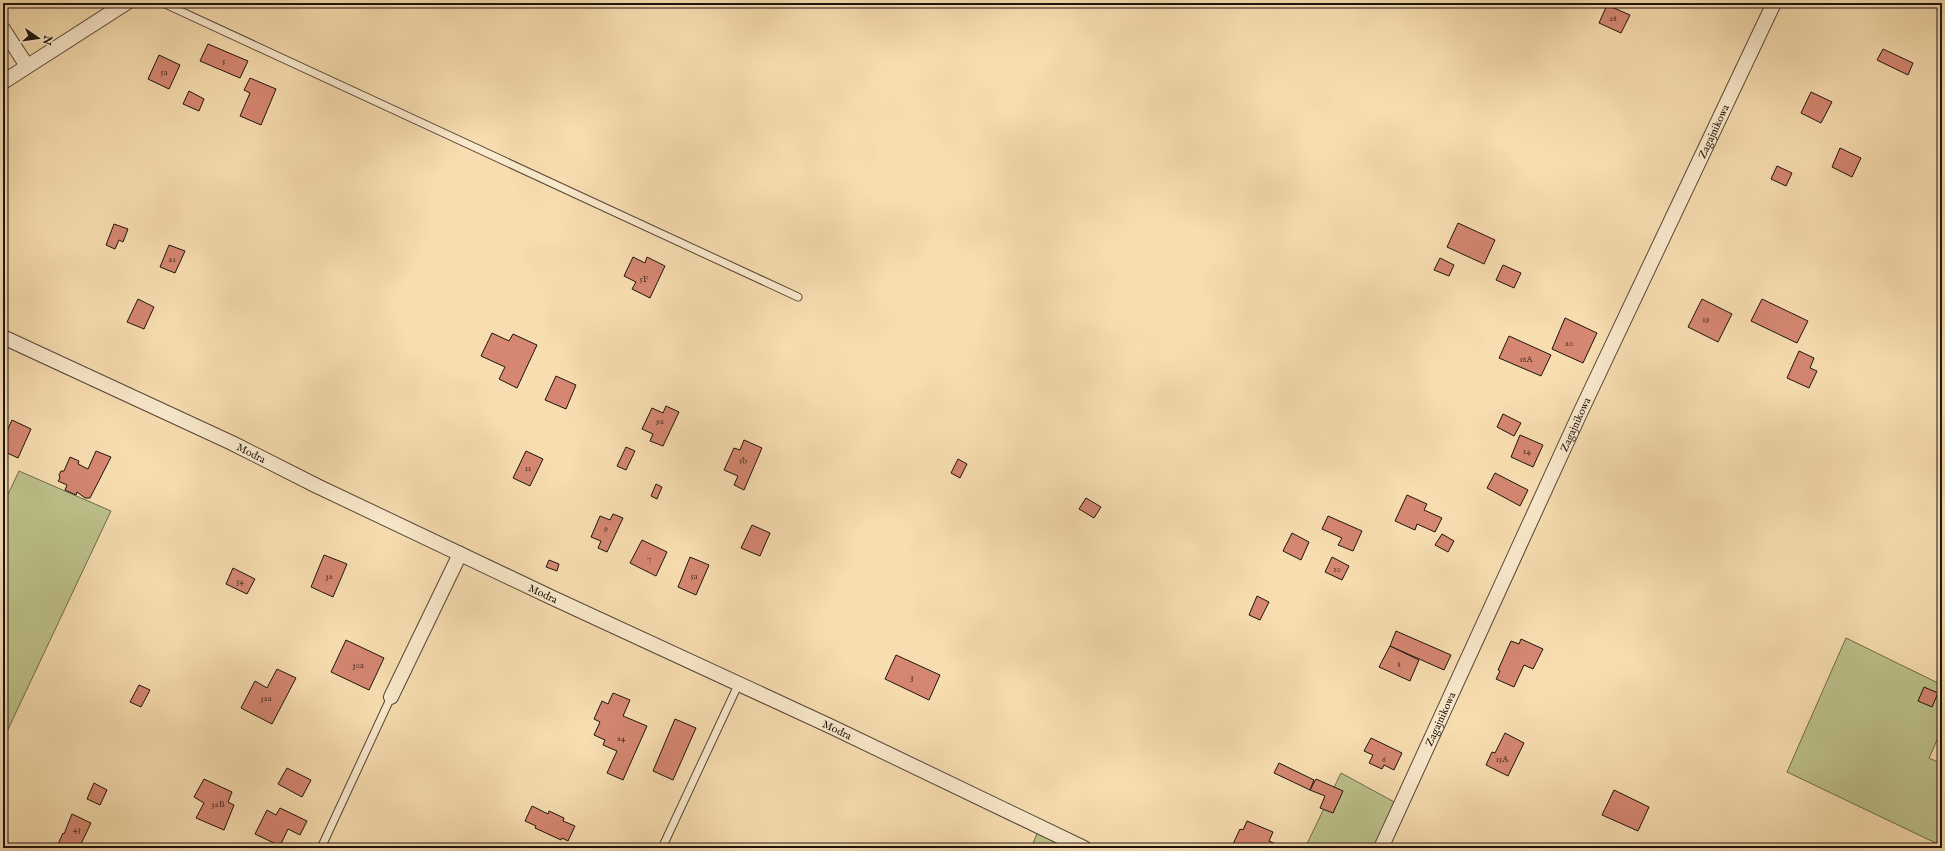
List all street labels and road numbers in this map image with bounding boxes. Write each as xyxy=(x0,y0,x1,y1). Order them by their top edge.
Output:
street label: Zagajnikowa xyxy=(1695,102,1733,161)
street label: Zagajnikowa xyxy=(1557,395,1595,454)
street label: Modra xyxy=(234,440,268,467)
street label: Modra xyxy=(526,581,560,607)
street label: Zagajnikowa xyxy=(1423,690,1460,749)
street label: Modra xyxy=(820,718,854,743)

